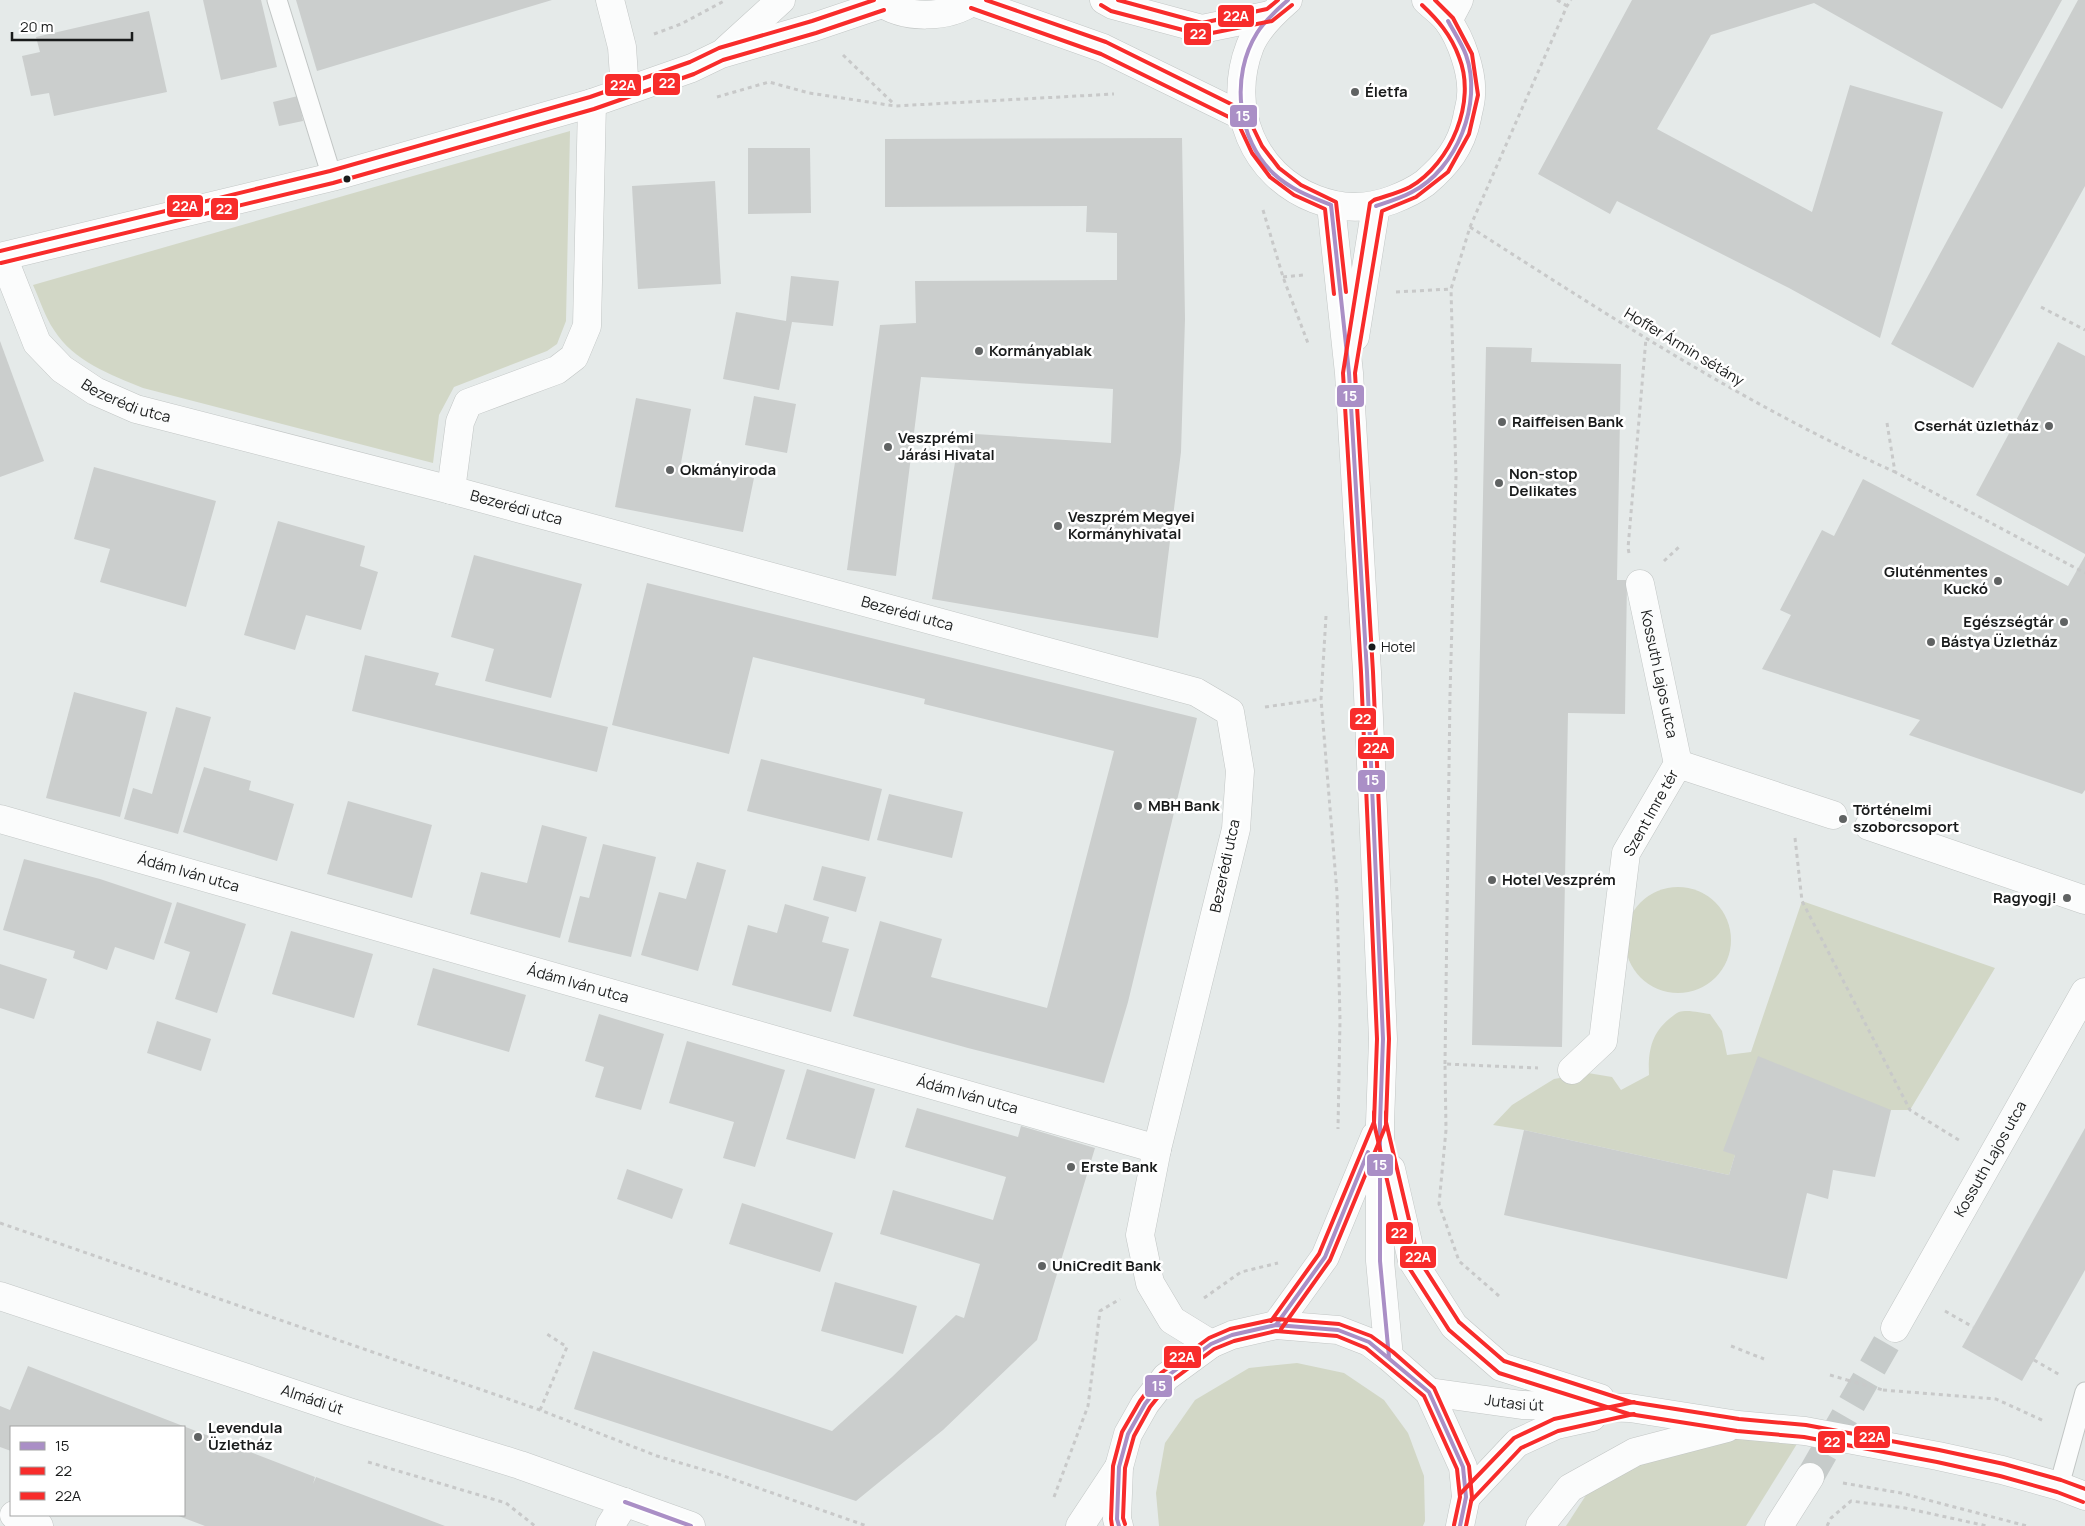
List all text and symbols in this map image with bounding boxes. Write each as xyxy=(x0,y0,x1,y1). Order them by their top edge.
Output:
line badge: 22A xyxy=(1217,4,1255,28)
text: 22A xyxy=(1223,6,1250,25)
scale bar xyxy=(12,10,132,42)
text: 20 m xyxy=(20,16,53,37)
line badge: 22 xyxy=(1183,22,1212,46)
text: 22 xyxy=(1190,24,1206,43)
line badge: 22 xyxy=(652,72,681,96)
line badge: 22A xyxy=(604,73,642,97)
text: 22 xyxy=(659,73,675,92)
text: 22A xyxy=(610,75,637,94)
place label: Életfa xyxy=(1365,81,1408,102)
marker: Életfa xyxy=(1349,86,1361,98)
line badge: 15 xyxy=(1229,104,1258,128)
text: 15 xyxy=(1236,106,1250,125)
unlabelled marker xyxy=(342,174,352,184)
line badge: 22A xyxy=(166,194,204,218)
text: 22A xyxy=(172,196,199,215)
line badge: 22 xyxy=(210,197,239,221)
text: 22 xyxy=(216,199,232,218)
street label: Hoffer Ármin sétány xyxy=(1620,302,1748,391)
place label: Kormányablak xyxy=(989,340,1092,361)
marker: Kormányablak xyxy=(973,345,985,357)
street label: Bezerédi utca xyxy=(77,374,173,428)
line badge: 15 xyxy=(1336,384,1365,408)
text: 15 xyxy=(1343,386,1357,405)
place label: Raiffeisen Bank xyxy=(1512,411,1624,432)
place label: Cserhát üzletház xyxy=(1914,415,2039,436)
marker: Raiffeisen Bank xyxy=(1496,416,1508,428)
marker: Cserhát üzletház xyxy=(2043,420,2055,432)
place label: Veszprémi Járási Hivatal xyxy=(898,427,995,465)
marker: Veszprémi Járási Hivatal xyxy=(882,441,894,453)
place label: Okmányiroda xyxy=(680,459,776,480)
place label: Non-stop Delikates xyxy=(1509,463,1577,501)
marker: Okmányiroda xyxy=(664,464,676,476)
marker: Non-stop Delikates xyxy=(1493,477,1505,489)
street label: Bezerédi utca xyxy=(468,485,565,530)
place label: Veszprém Megyei Kormányhivatal xyxy=(1068,506,1195,544)
marker: Veszprém Megyei Kormányhivatal xyxy=(1052,520,1064,532)
place label: Gluténmentes Kuckó xyxy=(1884,561,1988,599)
marker: Gluténmentes Kuckó xyxy=(1992,575,2004,587)
street label: Bezerédi utca xyxy=(859,591,956,636)
street label: Kossuth Lajos utca xyxy=(1636,608,1683,740)
place label: Egészségtár xyxy=(1963,611,2054,632)
marker: Egészségtár xyxy=(2058,616,2070,628)
place label: Bástya Üzletház xyxy=(1941,631,2058,652)
marker: Bástya Üzletház xyxy=(1925,636,1937,648)
place label: Hotel xyxy=(1381,637,1416,656)
marker: Hotel xyxy=(1367,642,1377,652)
line badge: 22 xyxy=(1349,707,1377,731)
text: 22 xyxy=(1355,709,1371,728)
line badge: 22A xyxy=(1357,736,1395,760)
text: 22A xyxy=(1363,738,1390,757)
street label: Szent Imre tér xyxy=(1618,765,1683,860)
line badge: 15 xyxy=(1357,769,1386,793)
text: 15 xyxy=(1365,770,1379,789)
place label: MBH Bank xyxy=(1148,795,1221,816)
place label: Történelmi szoborcsoport xyxy=(1853,799,1959,837)
marker: MBH Bank xyxy=(1132,800,1144,812)
marker: Történelmi szoborcsoport xyxy=(1837,813,1849,825)
street label: Bezerédi utca xyxy=(1204,817,1245,914)
street label: Ádám Iván utca xyxy=(135,848,242,897)
place label: Hotel Veszprém xyxy=(1502,869,1616,890)
marker: Hotel Veszprém xyxy=(1486,874,1498,886)
place label: Ragyogj! xyxy=(1993,887,2057,908)
marker: Ragyogj! xyxy=(2061,892,2073,904)
street label: Ádám Iván utca xyxy=(525,959,631,1008)
street label: Ádám Iván utca xyxy=(914,1070,1021,1119)
street label: Kossuth Lajos utca xyxy=(1949,1097,2031,1221)
line badge: 15 xyxy=(1366,1153,1394,1177)
text: 15 xyxy=(1373,1155,1387,1174)
place label: Erste Bank xyxy=(1081,1156,1158,1177)
marker: Erste Bank xyxy=(1065,1161,1077,1173)
line badge: 22 xyxy=(1385,1221,1414,1245)
text: 22 xyxy=(1391,1223,1407,1242)
line badge: 22A xyxy=(1399,1245,1437,1269)
text: 22A xyxy=(1405,1247,1432,1266)
place label: UniCredit Bank xyxy=(1052,1255,1162,1276)
marker: UniCredit Bank xyxy=(1036,1260,1048,1272)
line badge: 22A xyxy=(1163,1345,1202,1369)
text: 22A xyxy=(1169,1347,1196,1366)
line badge: 15 xyxy=(1144,1374,1173,1398)
text: 15 xyxy=(1152,1376,1166,1395)
street label: Almádi út xyxy=(278,1379,346,1419)
street label: Jutasi út xyxy=(1483,1389,1544,1416)
place label: Levendula Üzletház xyxy=(208,1417,282,1455)
line badge: 22A xyxy=(1853,1425,1891,1449)
legend xyxy=(10,1426,185,1516)
text: 22A xyxy=(1859,1427,1886,1446)
line badge: 22 xyxy=(1817,1430,1846,1454)
marker: Levendula Üzletház xyxy=(192,1431,204,1443)
text: 22 xyxy=(1824,1432,1840,1451)
text: 15 xyxy=(55,1435,70,1456)
text: 22 xyxy=(55,1460,72,1481)
text: 22A xyxy=(55,1485,82,1506)

